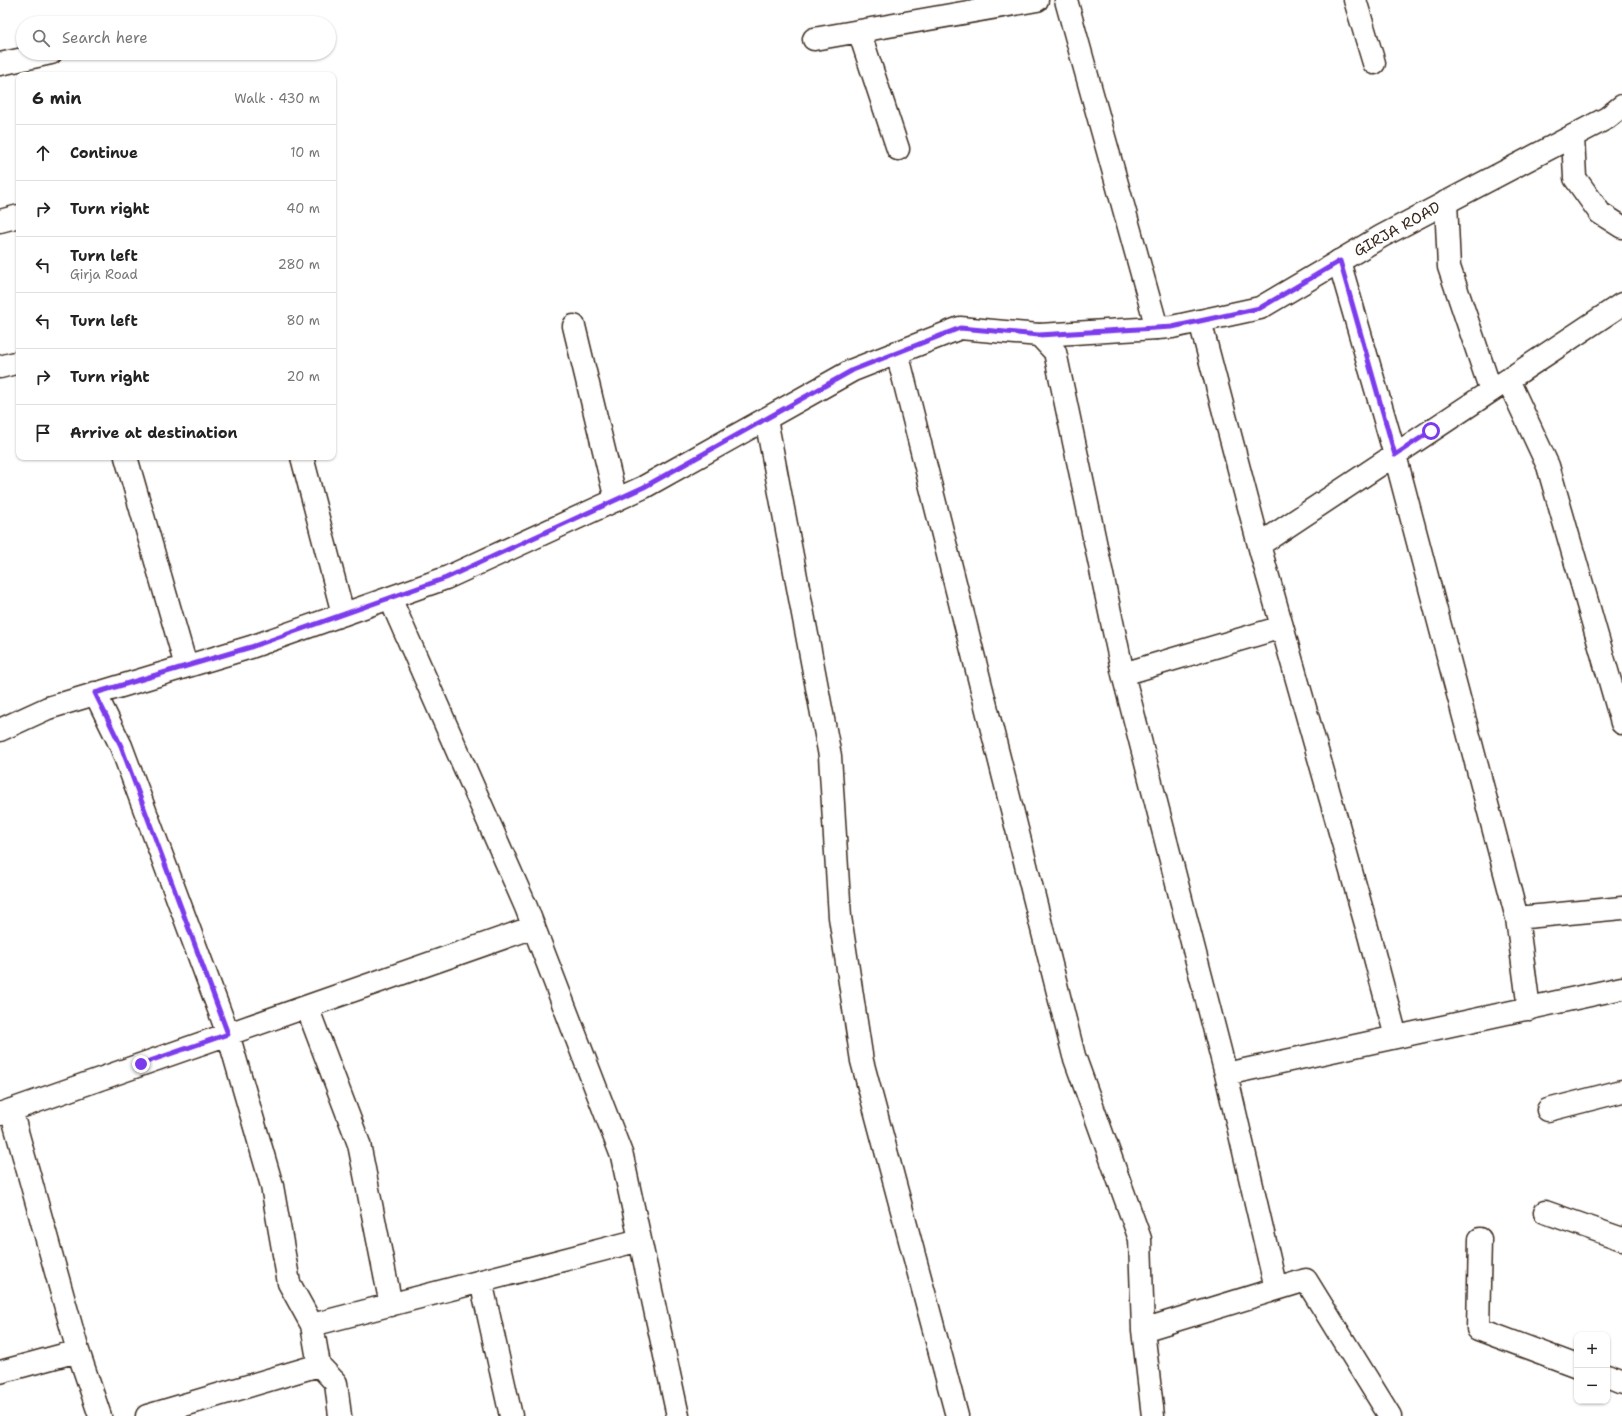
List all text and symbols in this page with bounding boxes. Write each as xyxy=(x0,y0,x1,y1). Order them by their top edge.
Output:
search box xyxy=(16,16,336,60)
icon: search xyxy=(30,27,52,49)
text: Search here xyxy=(62,28,148,48)
text: 6 min xyxy=(32,87,82,109)
text: Walk · 430 m xyxy=(234,90,320,107)
icon: ahead xyxy=(32,142,54,164)
text: Continue xyxy=(70,143,138,163)
text: 10 m xyxy=(290,144,320,161)
street label: GIRJA ROAD xyxy=(1350,197,1444,261)
icon: right xyxy=(32,198,54,220)
text: Turn right xyxy=(70,199,150,219)
text: 40 m xyxy=(286,200,320,217)
text: Turn left xyxy=(70,246,138,266)
icon: left xyxy=(32,254,54,276)
text: 280 m xyxy=(278,256,320,273)
text: Girja Road xyxy=(70,266,138,283)
icon: left xyxy=(32,310,54,332)
text: Turn left xyxy=(70,311,138,331)
text: 80 m xyxy=(286,312,320,329)
icon: right xyxy=(32,366,54,388)
text: Turn right xyxy=(70,367,150,387)
text: 20 m xyxy=(287,368,320,385)
icon: arrive xyxy=(32,422,54,444)
route start xyxy=(1422,422,1440,440)
text: Arrive at destination xyxy=(70,423,238,443)
route end xyxy=(132,1055,150,1073)
map controls xyxy=(1574,1332,1610,1404)
button: + xyxy=(1574,1332,1610,1368)
button: − xyxy=(1574,1368,1610,1404)

